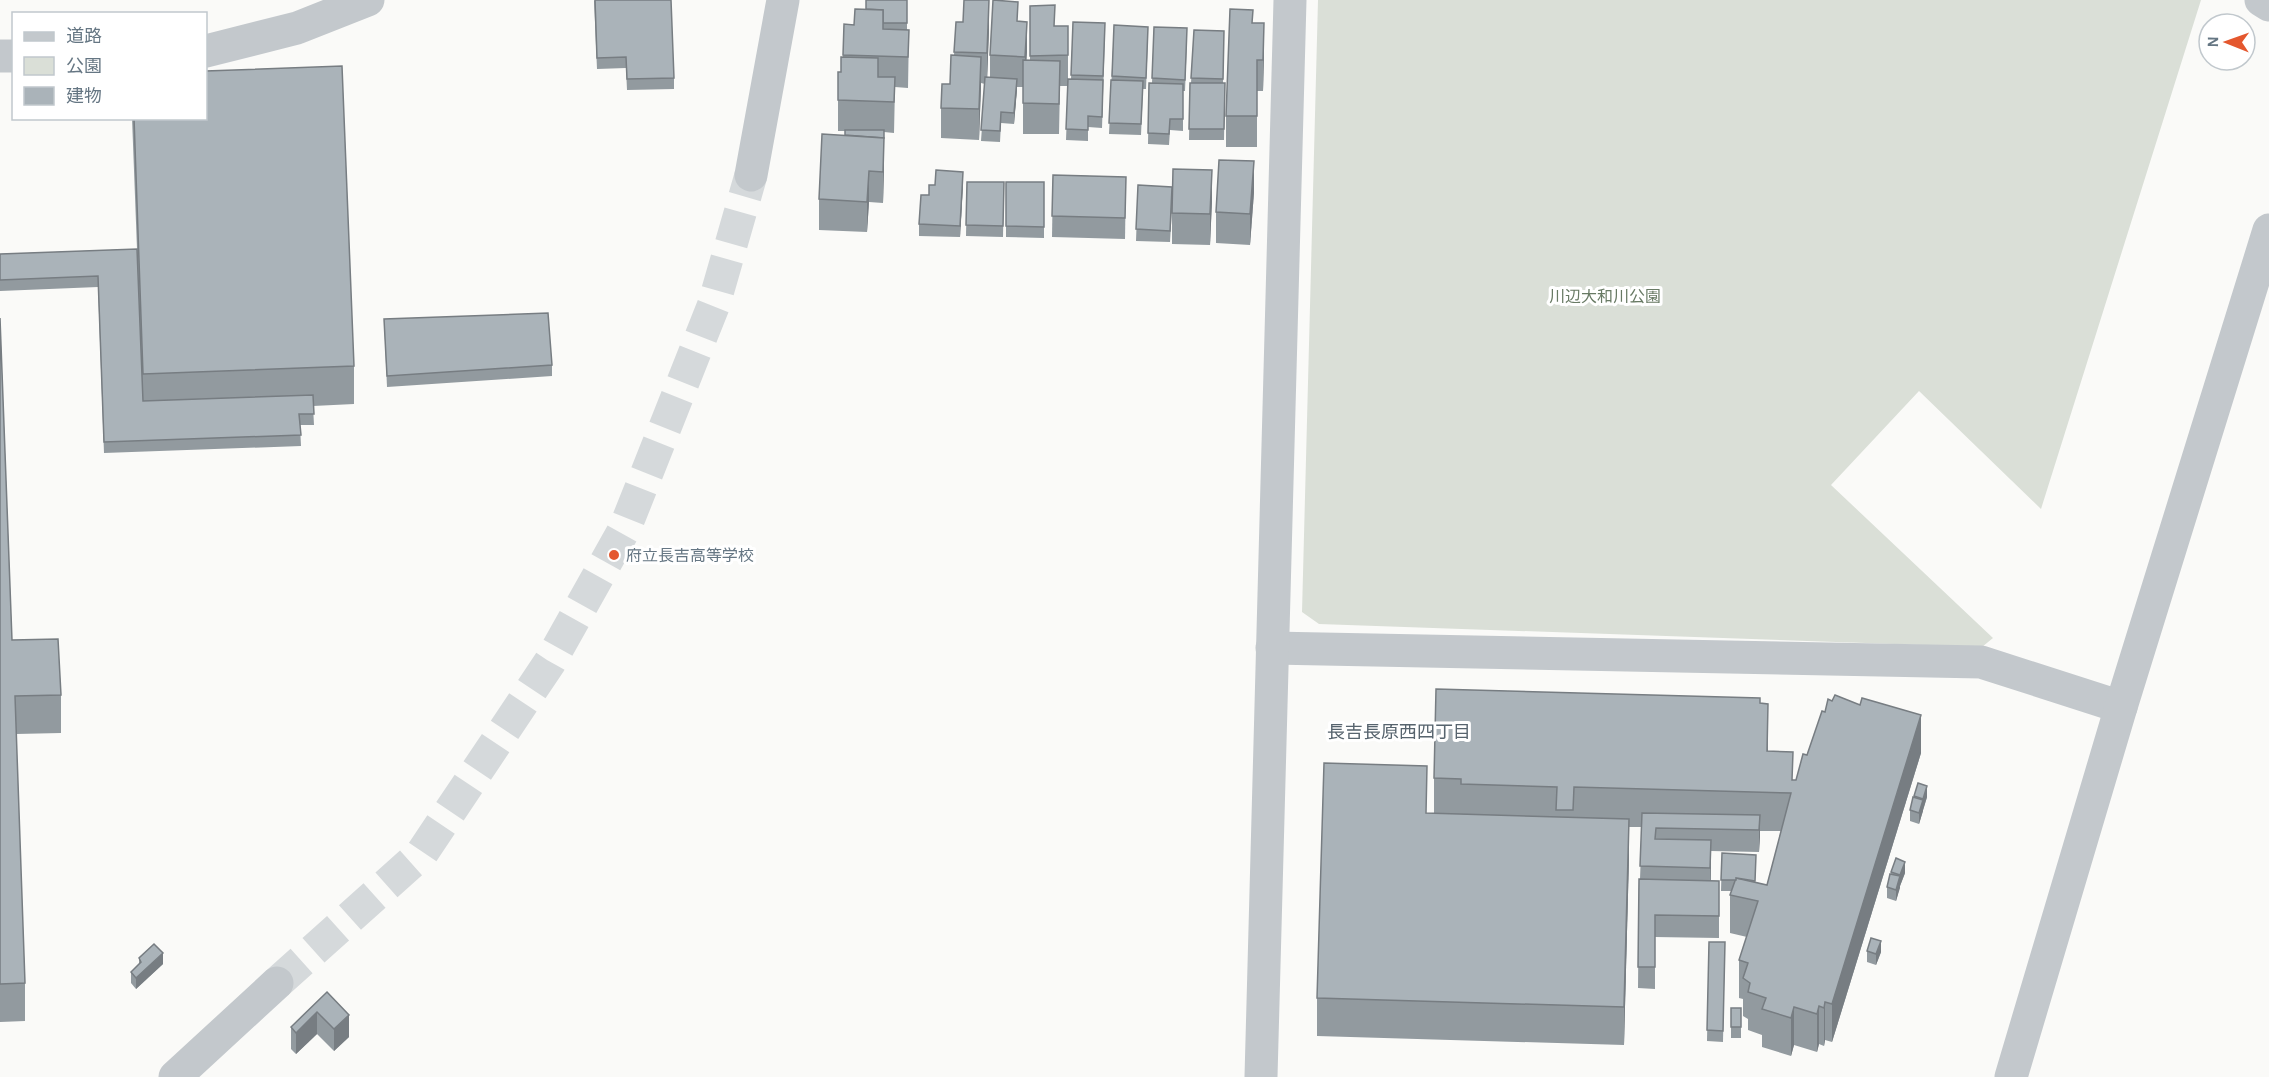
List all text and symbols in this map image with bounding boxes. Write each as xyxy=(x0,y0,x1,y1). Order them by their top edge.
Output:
legend xyxy=(12,12,207,120)
north arrow xyxy=(2197,12,2257,72)
text: 道路 xyxy=(66,26,102,46)
text: N xyxy=(2205,36,2221,47)
text: 公園 xyxy=(66,57,102,76)
text: 建物 xyxy=(66,86,102,106)
park label: 川辺大和川公園 xyxy=(1549,288,1661,305)
place label: 府立長吉高等学校 xyxy=(626,547,754,564)
marker: 府立長吉高等学校 xyxy=(607,548,621,562)
district label: 長吉長原西四丁目 xyxy=(1327,723,1471,742)

